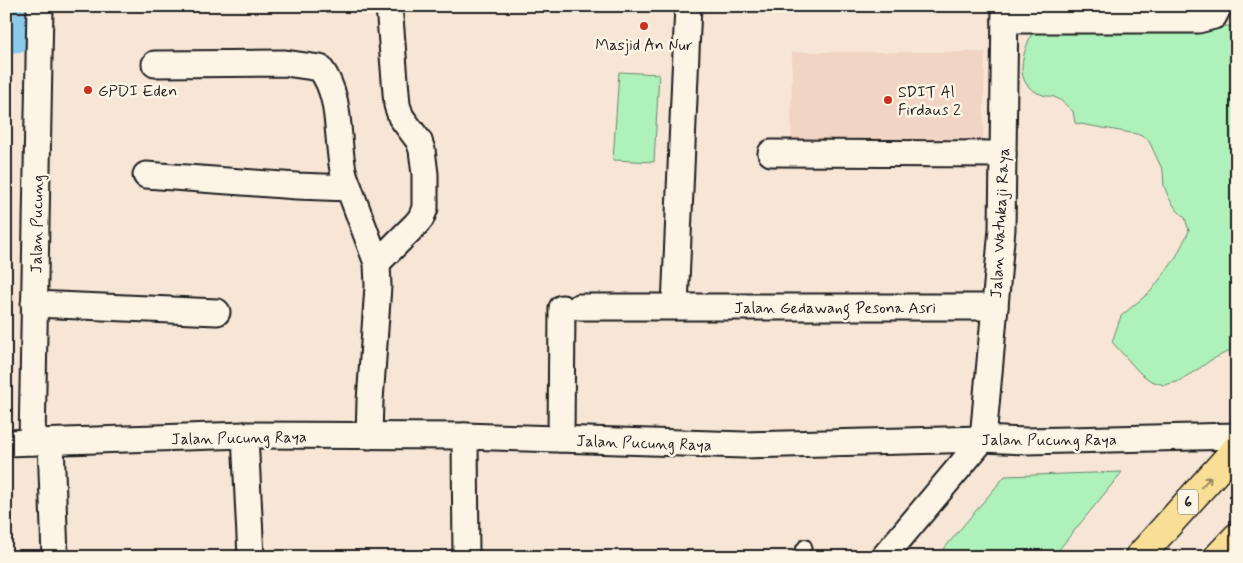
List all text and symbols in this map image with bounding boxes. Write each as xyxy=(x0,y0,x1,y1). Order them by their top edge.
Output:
marker: Masjid An Nur xyxy=(638,20,650,32)
place label: Masjid An Nur xyxy=(595,35,693,56)
place label: GPDI Eden xyxy=(98,81,177,102)
place label: SDIT Al Firdaus 2 xyxy=(898,82,961,121)
marker: GPDI Eden xyxy=(82,84,94,96)
marker: SDIT Al Firdaus 2 xyxy=(882,94,894,106)
street label: Jalan Watukaji Raya xyxy=(986,147,1015,299)
street label: Jalan Pucung xyxy=(26,174,49,274)
street label: Jalan Gedawang Pesona Asri xyxy=(734,298,936,320)
street label: Jalan Pucung Raya xyxy=(171,427,307,450)
street label: Jalan Pucung Raya xyxy=(981,430,1117,451)
street label: Jalan Pucung Raya xyxy=(576,431,712,456)
one-way arrow xyxy=(1201,475,1212,488)
road number: 6 xyxy=(1178,490,1198,514)

